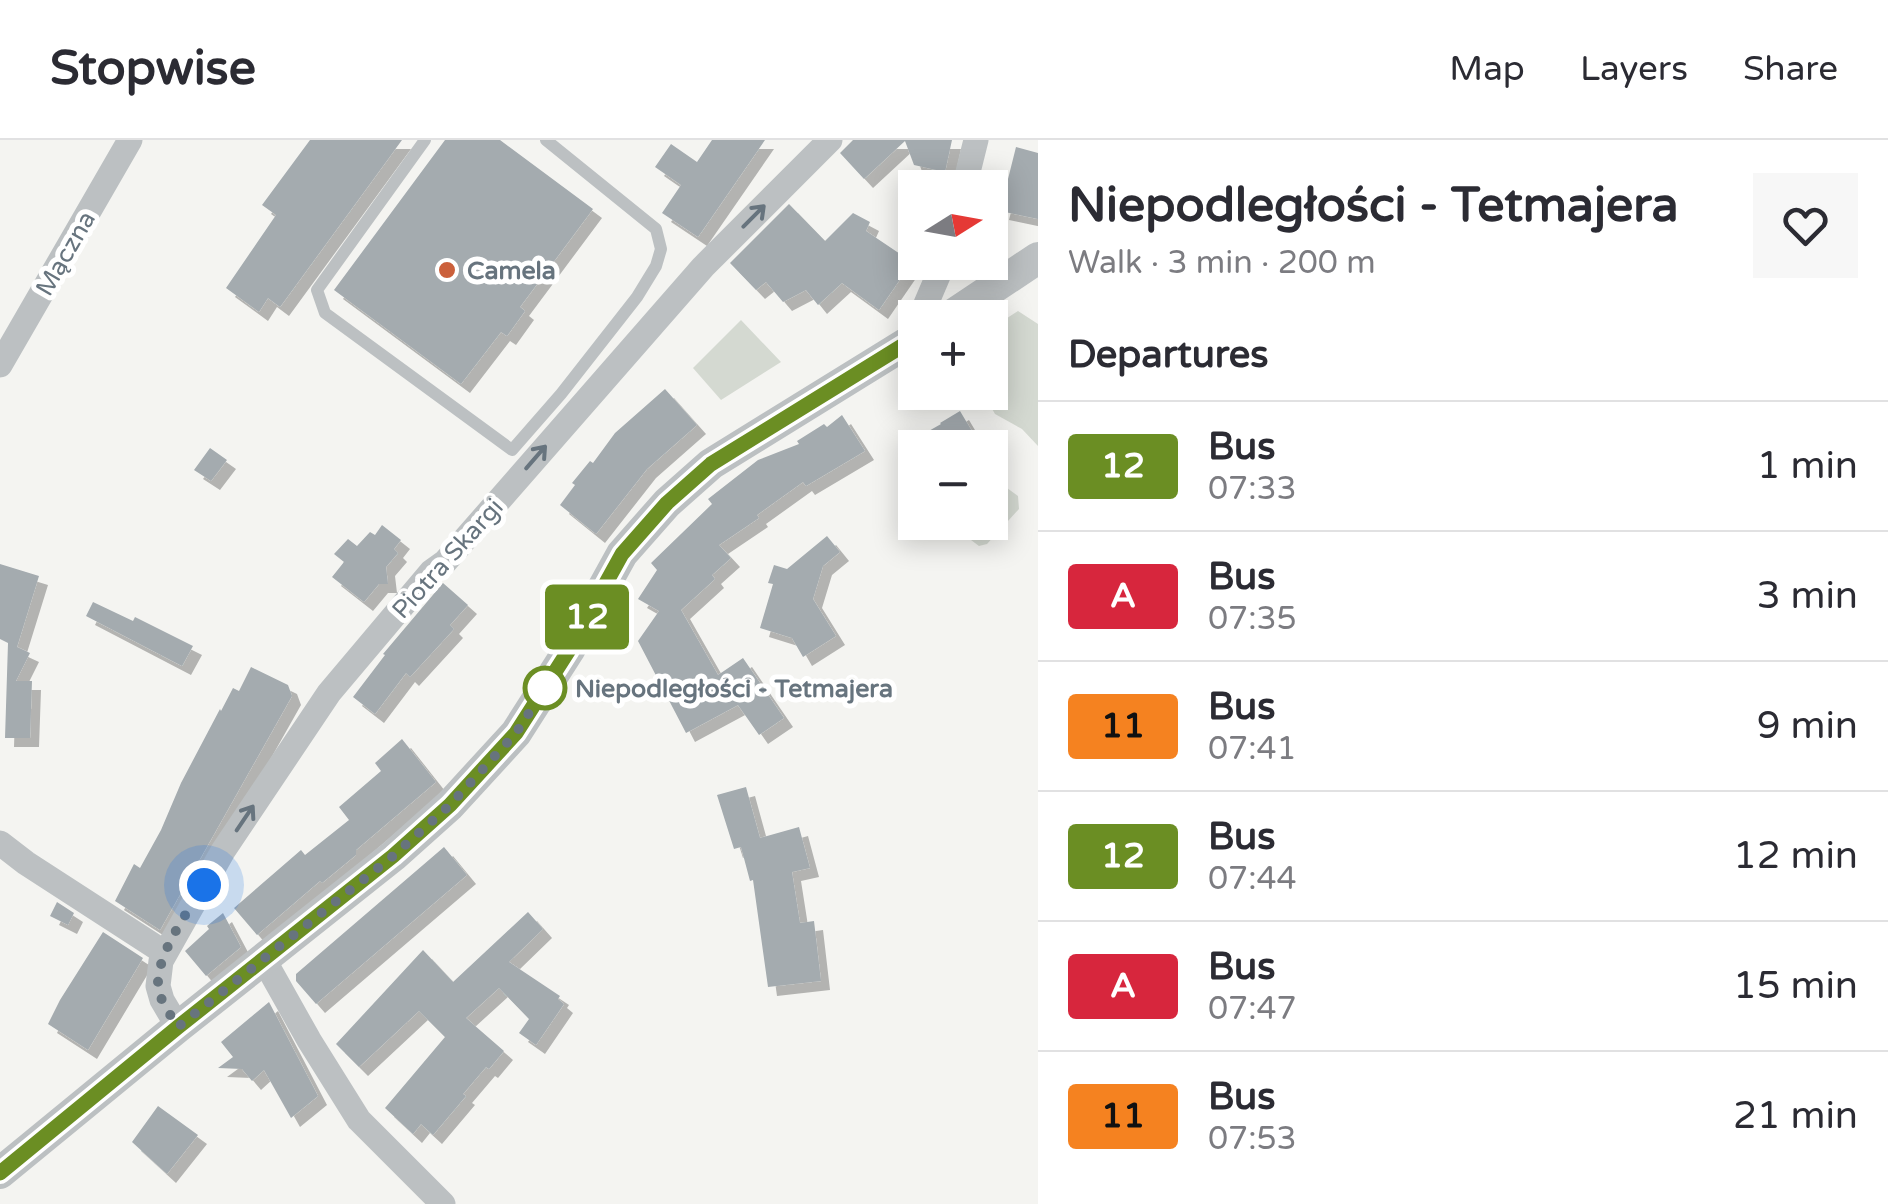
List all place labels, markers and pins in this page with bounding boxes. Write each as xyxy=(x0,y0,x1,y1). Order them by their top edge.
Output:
place label: Camela xyxy=(467,256,556,286)
marker: Camela xyxy=(436,259,458,281)
marker: Niepodległości - Tetmajera xyxy=(524,667,566,709)
place label: Niepodległości - Tetmajera xyxy=(575,674,893,704)

